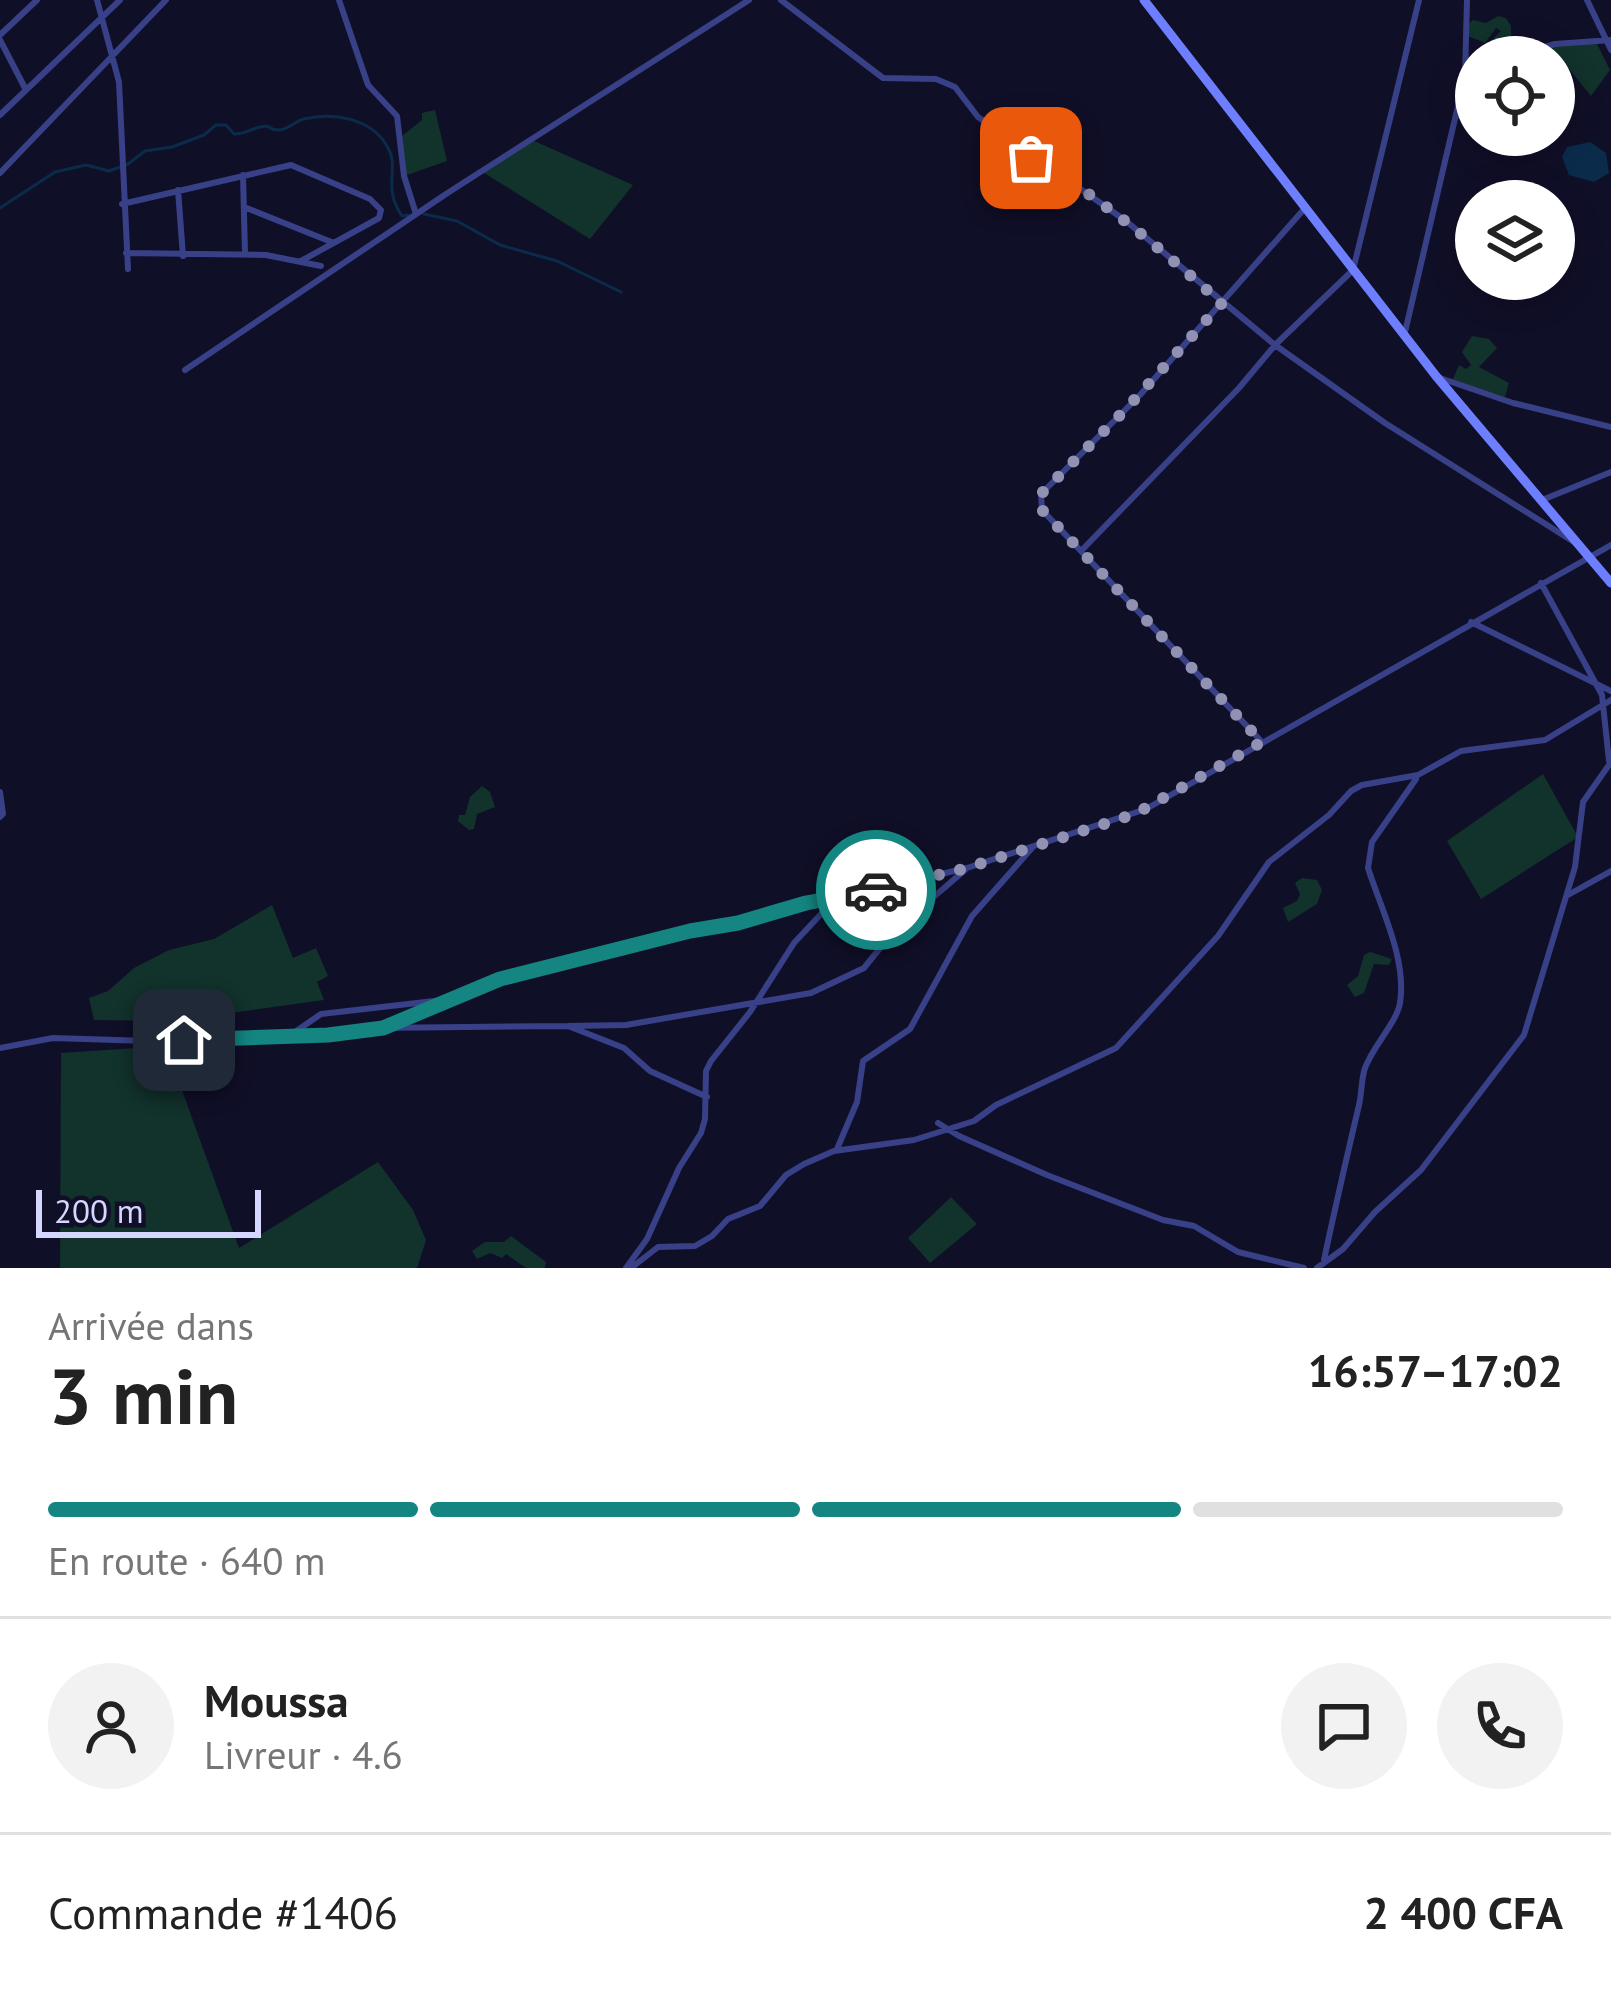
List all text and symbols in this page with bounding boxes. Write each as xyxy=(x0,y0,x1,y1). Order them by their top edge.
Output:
map controls xyxy=(1455,36,1575,300)
button: locate xyxy=(1455,36,1575,156)
pin xyxy=(980,107,1082,209)
icon: bag xyxy=(998,125,1064,191)
button: layers xyxy=(1455,180,1575,300)
courier xyxy=(816,830,936,950)
icon: car xyxy=(843,857,909,923)
pin xyxy=(133,989,235,1091)
icon: home xyxy=(151,1007,217,1073)
scale bar xyxy=(36,1184,261,1237)
text: 200 m xyxy=(54,1189,144,1232)
text: Arrivée dans xyxy=(48,1300,254,1351)
text: 16:57–17:02 xyxy=(1308,1341,1563,1399)
text: 3 min xyxy=(48,1345,238,1446)
text: En route · 640 m xyxy=(48,1535,326,1586)
button: person xyxy=(48,1663,174,1789)
button: chat xyxy=(1281,1663,1407,1789)
button: phone xyxy=(1437,1663,1563,1789)
text: Moussa xyxy=(204,1671,349,1729)
text: Livreur · 4.6 xyxy=(204,1729,403,1780)
text: Commande #1406 xyxy=(48,1883,398,1941)
text: 2 400 CFA xyxy=(1364,1883,1563,1941)

